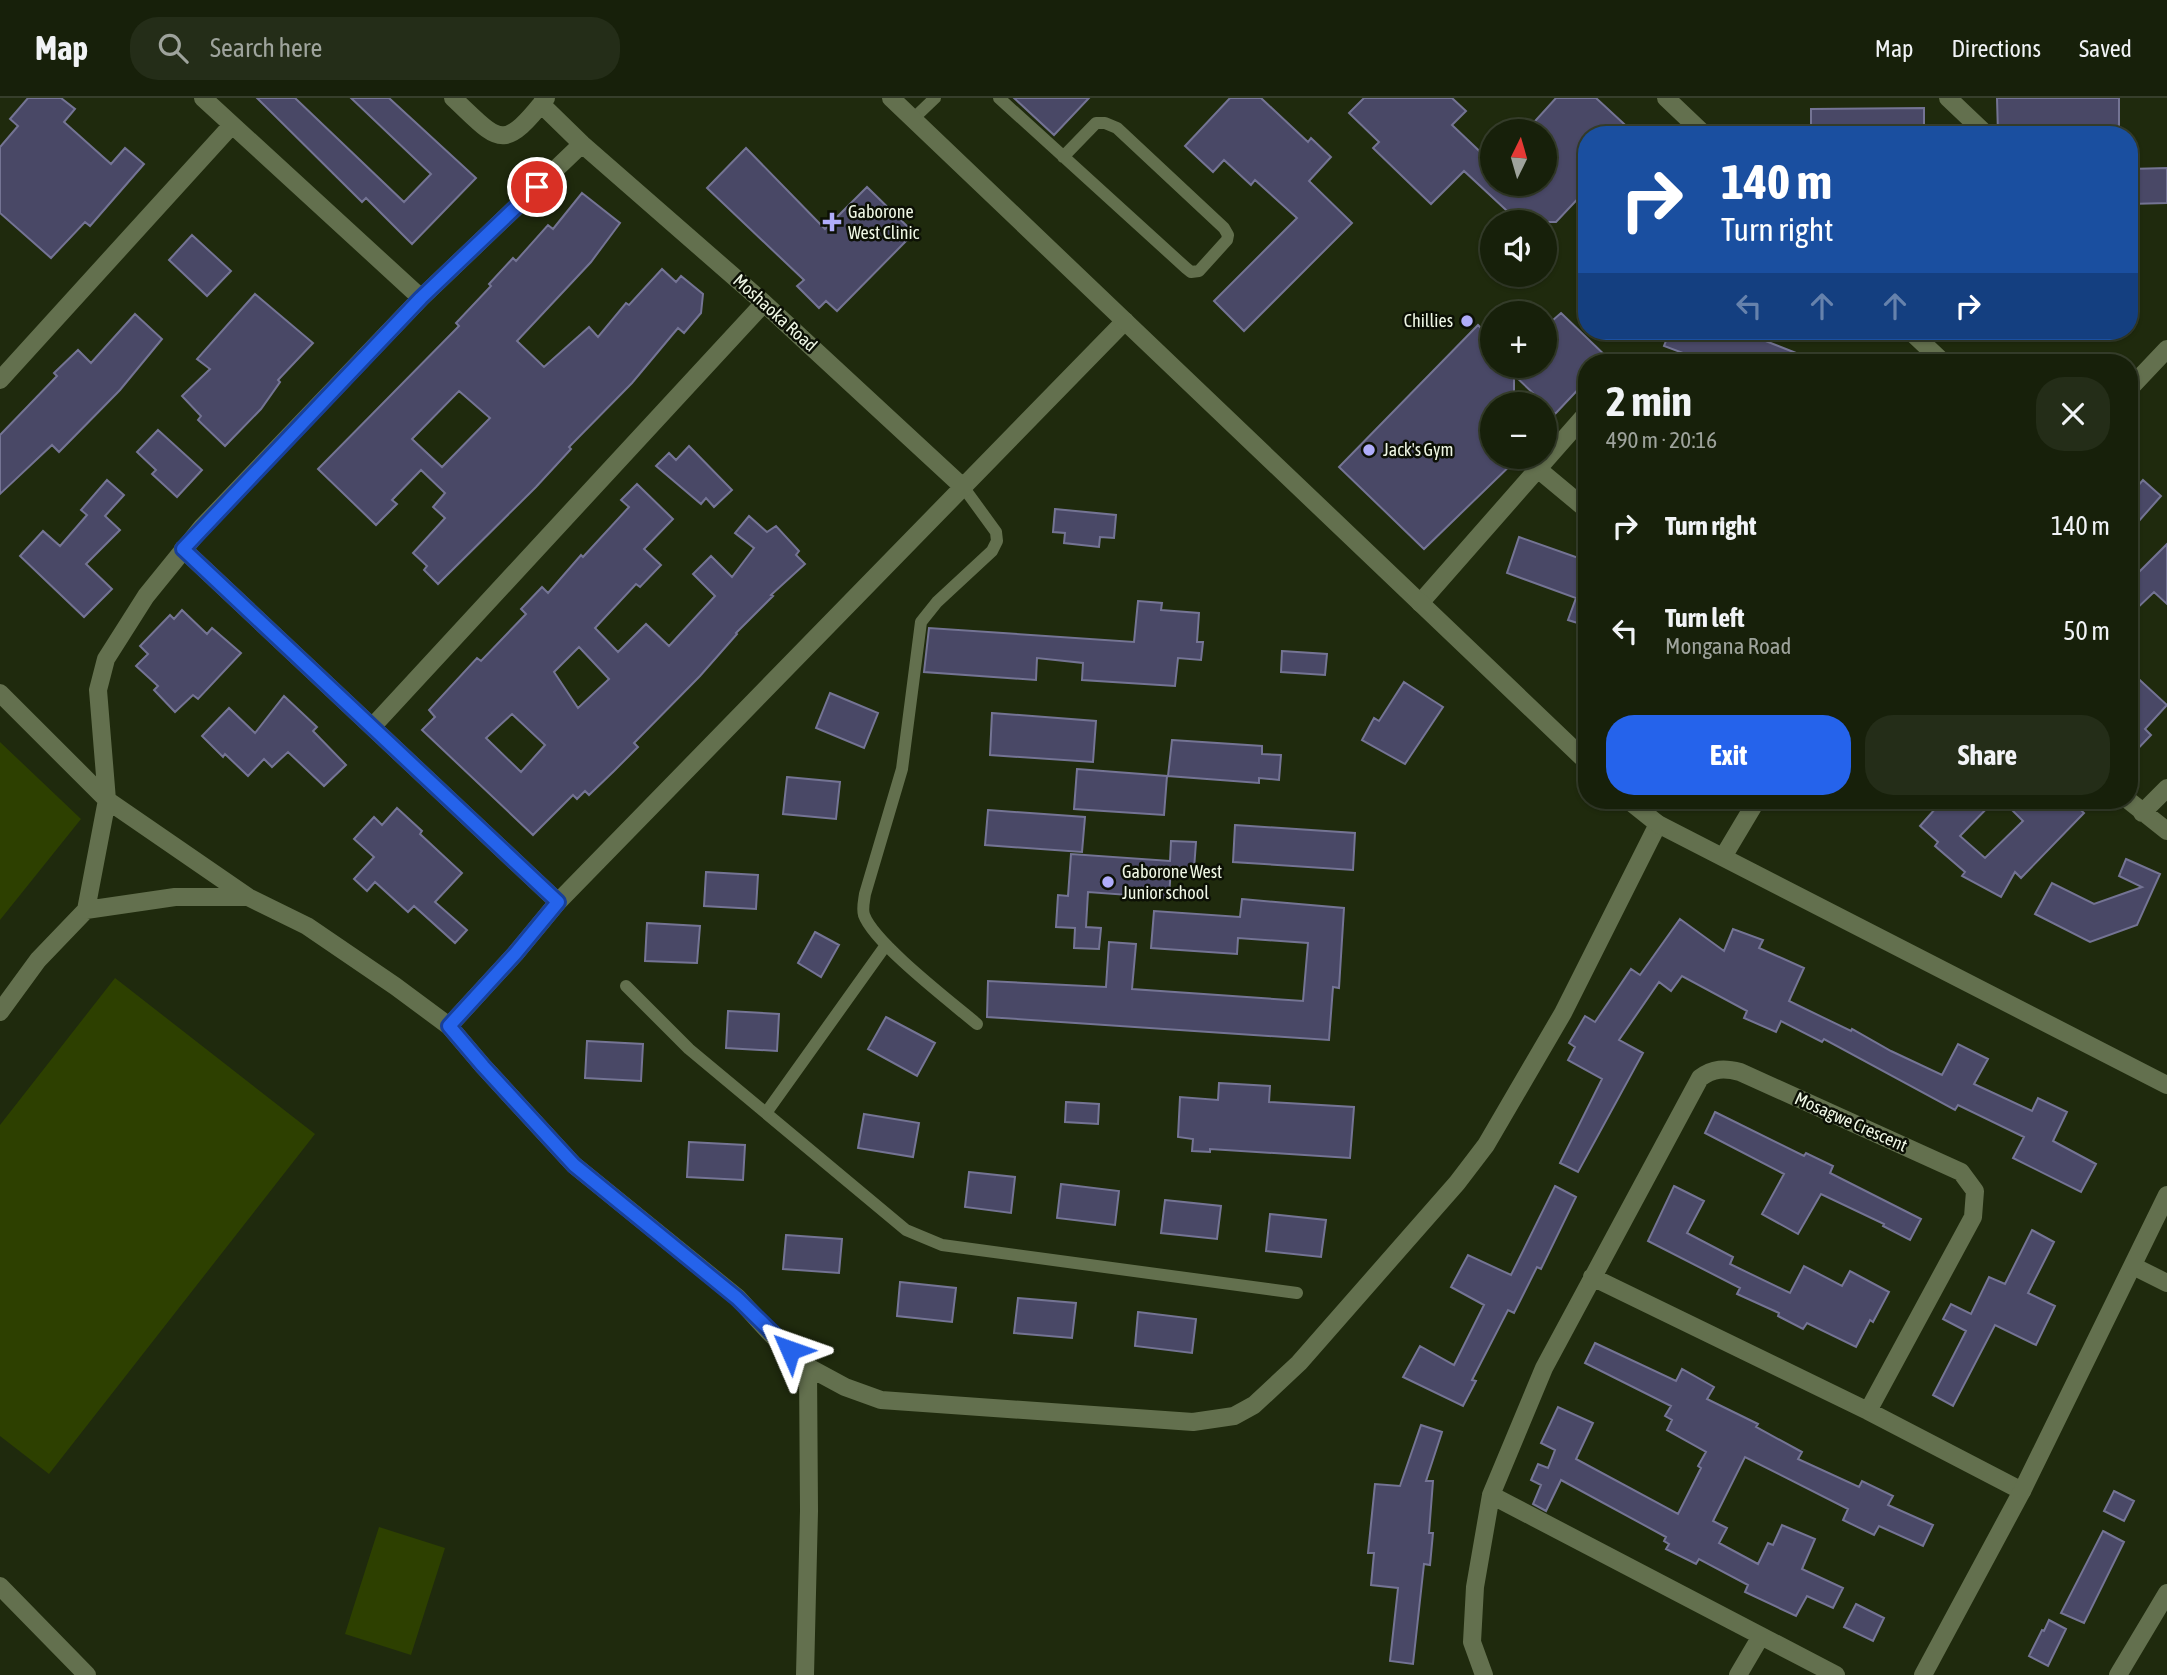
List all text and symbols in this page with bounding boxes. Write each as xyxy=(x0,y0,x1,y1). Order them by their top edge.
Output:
search box xyxy=(130,17,620,80)
text: Map xyxy=(35,29,88,67)
icon: search xyxy=(154,29,192,67)
text: Search here xyxy=(210,33,322,63)
text: Map xyxy=(1875,35,1913,62)
text: Directions xyxy=(1951,35,2041,62)
text: Saved xyxy=(2079,35,2132,62)
north arrow xyxy=(1480,119,1558,196)
map controls xyxy=(1480,119,1557,469)
text: 140 m xyxy=(1721,153,1832,209)
icon: right xyxy=(1606,154,1697,245)
pin xyxy=(507,157,567,217)
icon: arrive xyxy=(518,168,556,206)
place label: Gaborone West Clinic xyxy=(848,201,920,243)
button: sound xyxy=(1480,210,1557,287)
text: Turn right xyxy=(1721,211,1834,248)
marker: Gaborone West Clinic xyxy=(822,212,842,232)
street label: Moshaoka Road xyxy=(729,270,822,356)
icon: left xyxy=(1730,287,1768,325)
icon: ahead xyxy=(1803,287,1841,325)
icon: ahead xyxy=(1876,287,1914,325)
icon: right xyxy=(1949,287,1987,325)
button: + xyxy=(1480,301,1557,378)
place label: Chillies xyxy=(1404,310,1453,331)
marker: Chillies xyxy=(1459,313,1475,329)
text: 2 min xyxy=(1606,377,1692,425)
button: close xyxy=(2036,377,2110,451)
button: − xyxy=(1480,392,1557,469)
text: 490 m · 20:16 xyxy=(1606,427,1717,453)
place label: Jack's Gym xyxy=(1383,439,1453,460)
marker: Jack's Gym xyxy=(1361,442,1377,458)
icon: right xyxy=(1606,507,1644,545)
text: Turn right xyxy=(1665,511,1756,541)
text: 140 m xyxy=(2051,511,2110,541)
text: Turn left xyxy=(1665,603,1745,633)
icon: left xyxy=(1606,612,1644,650)
text: 50 m xyxy=(2063,616,2110,646)
text: Mongana Road xyxy=(1665,633,1791,659)
button: Exit xyxy=(1606,715,1851,795)
button: Share xyxy=(1865,715,2110,795)
place label: Gaborone West Junior school xyxy=(1122,861,1222,903)
marker: Gaborone West Junior school xyxy=(1100,874,1116,890)
street label: Mosagwe Crescent xyxy=(1792,1087,1911,1156)
position arrow xyxy=(753,1313,827,1387)

